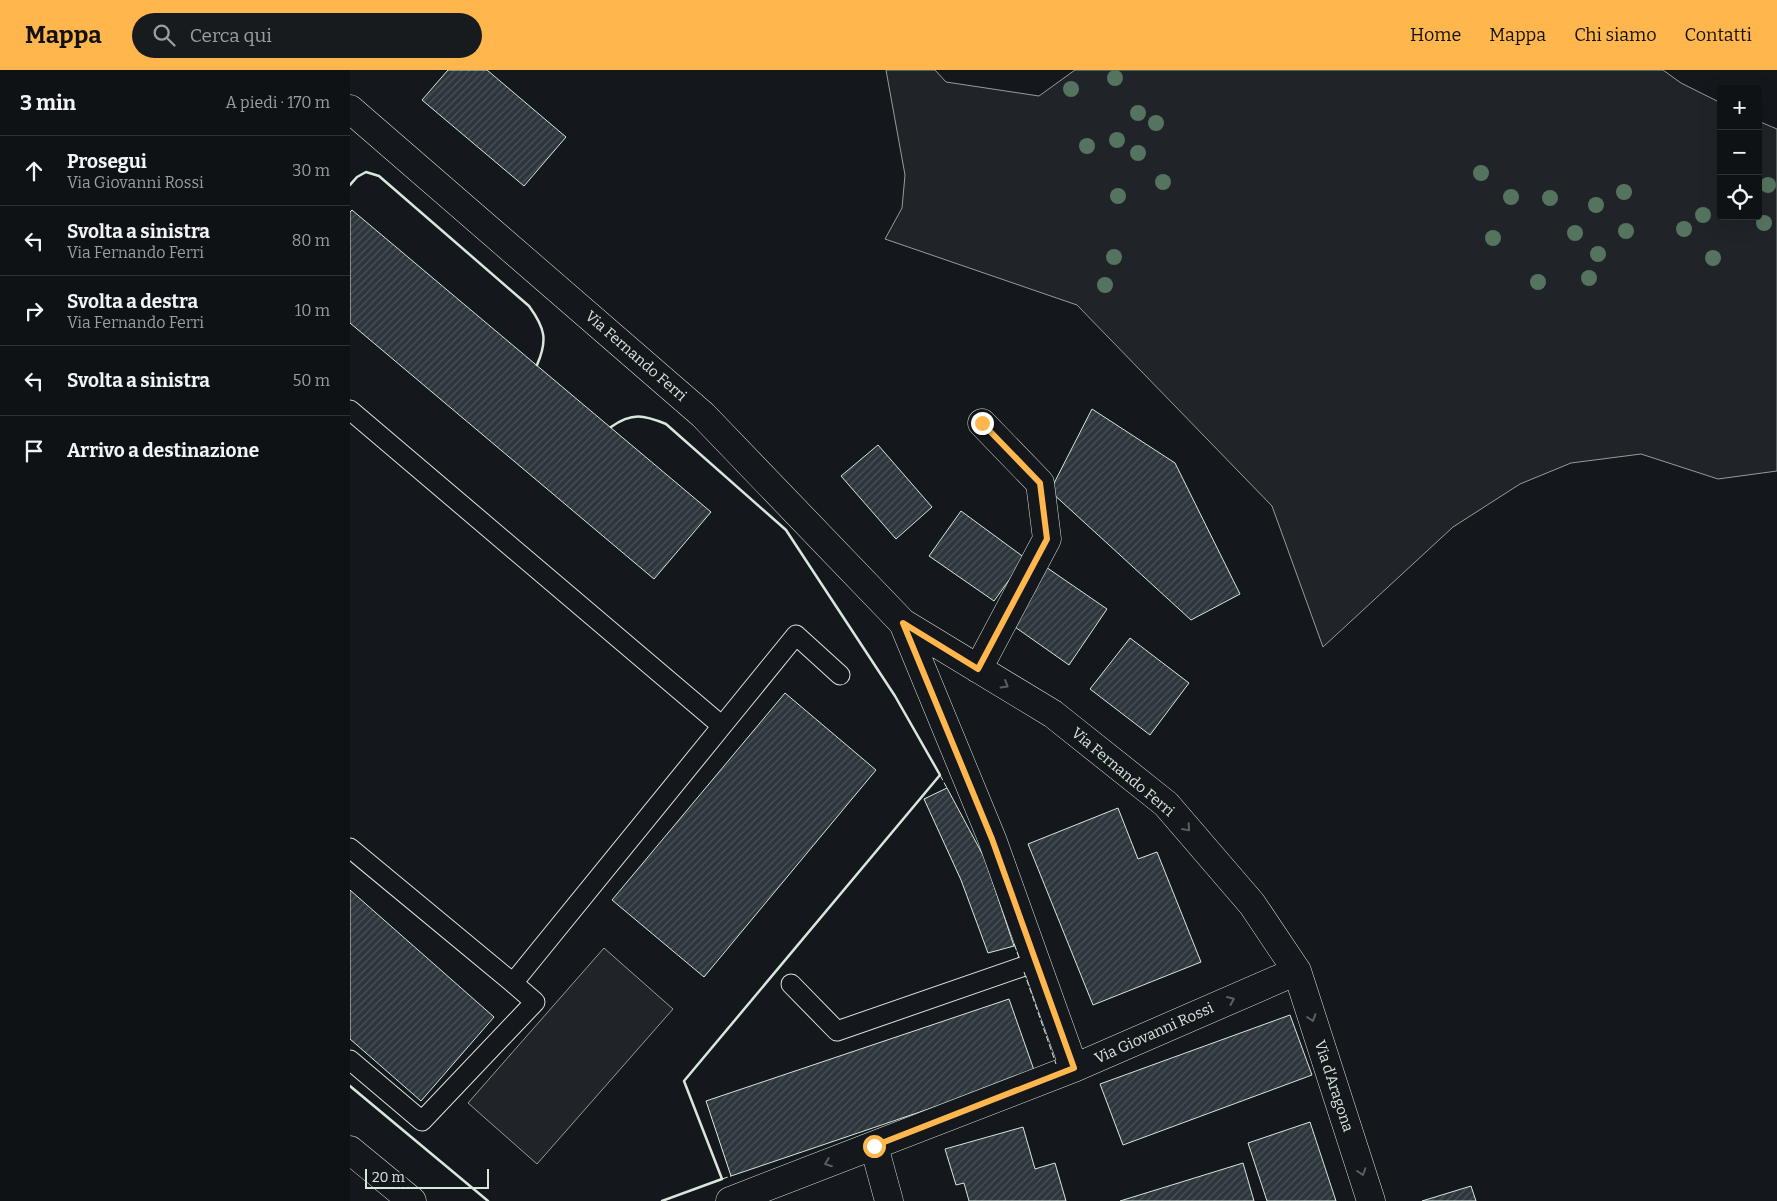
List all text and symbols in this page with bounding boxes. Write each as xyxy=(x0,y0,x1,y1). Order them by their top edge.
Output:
search box xyxy=(132,13,482,58)
text: Mappa xyxy=(25,21,102,49)
icon: search xyxy=(150,21,178,49)
text: Cerca qui xyxy=(190,24,272,47)
text: Home xyxy=(1410,24,1461,46)
text: Mappa xyxy=(1489,24,1546,46)
text: Chi siamo xyxy=(1574,24,1657,46)
text: Contatti xyxy=(1685,24,1752,46)
map controls xyxy=(1717,85,1762,220)
button: + xyxy=(1717,85,1762,130)
text: 3 min xyxy=(20,90,76,116)
text: A piedi · 170 m xyxy=(226,93,330,112)
button: − xyxy=(1717,130,1762,175)
text: Prosegui xyxy=(67,150,147,173)
icon: ahead xyxy=(20,157,48,185)
text: 30 m xyxy=(292,161,330,180)
text: Via Giovanni Rossi xyxy=(67,173,204,192)
button: locate xyxy=(1717,175,1762,220)
text: Svolta a sinistra xyxy=(67,220,210,243)
icon: left xyxy=(20,227,48,255)
text: 80 m xyxy=(292,231,330,250)
text: Via Fernando Ferri xyxy=(67,243,204,262)
text: Svolta a destra xyxy=(67,290,198,313)
icon: right xyxy=(20,297,48,325)
text: 10 m xyxy=(295,301,330,320)
street label: Via Fernando Ferri xyxy=(582,307,691,405)
text: Via Fernando Ferri xyxy=(67,313,204,332)
icon: left xyxy=(20,367,48,395)
text: Svolta a sinistra xyxy=(67,369,210,392)
text: 50 m xyxy=(293,371,330,390)
route end xyxy=(971,412,994,435)
icon: arrive xyxy=(20,437,48,465)
text: Arrivo a destinazione xyxy=(67,439,259,462)
one-way arrow xyxy=(999,678,1008,688)
street label: Via Fernando Ferri xyxy=(1068,724,1178,821)
one-way arrow xyxy=(1181,822,1190,831)
one-way arrow xyxy=(1226,995,1235,1006)
street label: Via Giovanni Rossi xyxy=(1092,998,1217,1067)
one-way arrow xyxy=(1306,1013,1316,1021)
street label: Via d'Aragona xyxy=(1311,1038,1357,1134)
route start xyxy=(863,1135,886,1158)
one-way arrow xyxy=(824,1157,833,1167)
scale bar xyxy=(365,1166,489,1189)
one-way arrow xyxy=(1356,1168,1366,1176)
text: 20 m xyxy=(372,1169,405,1186)

